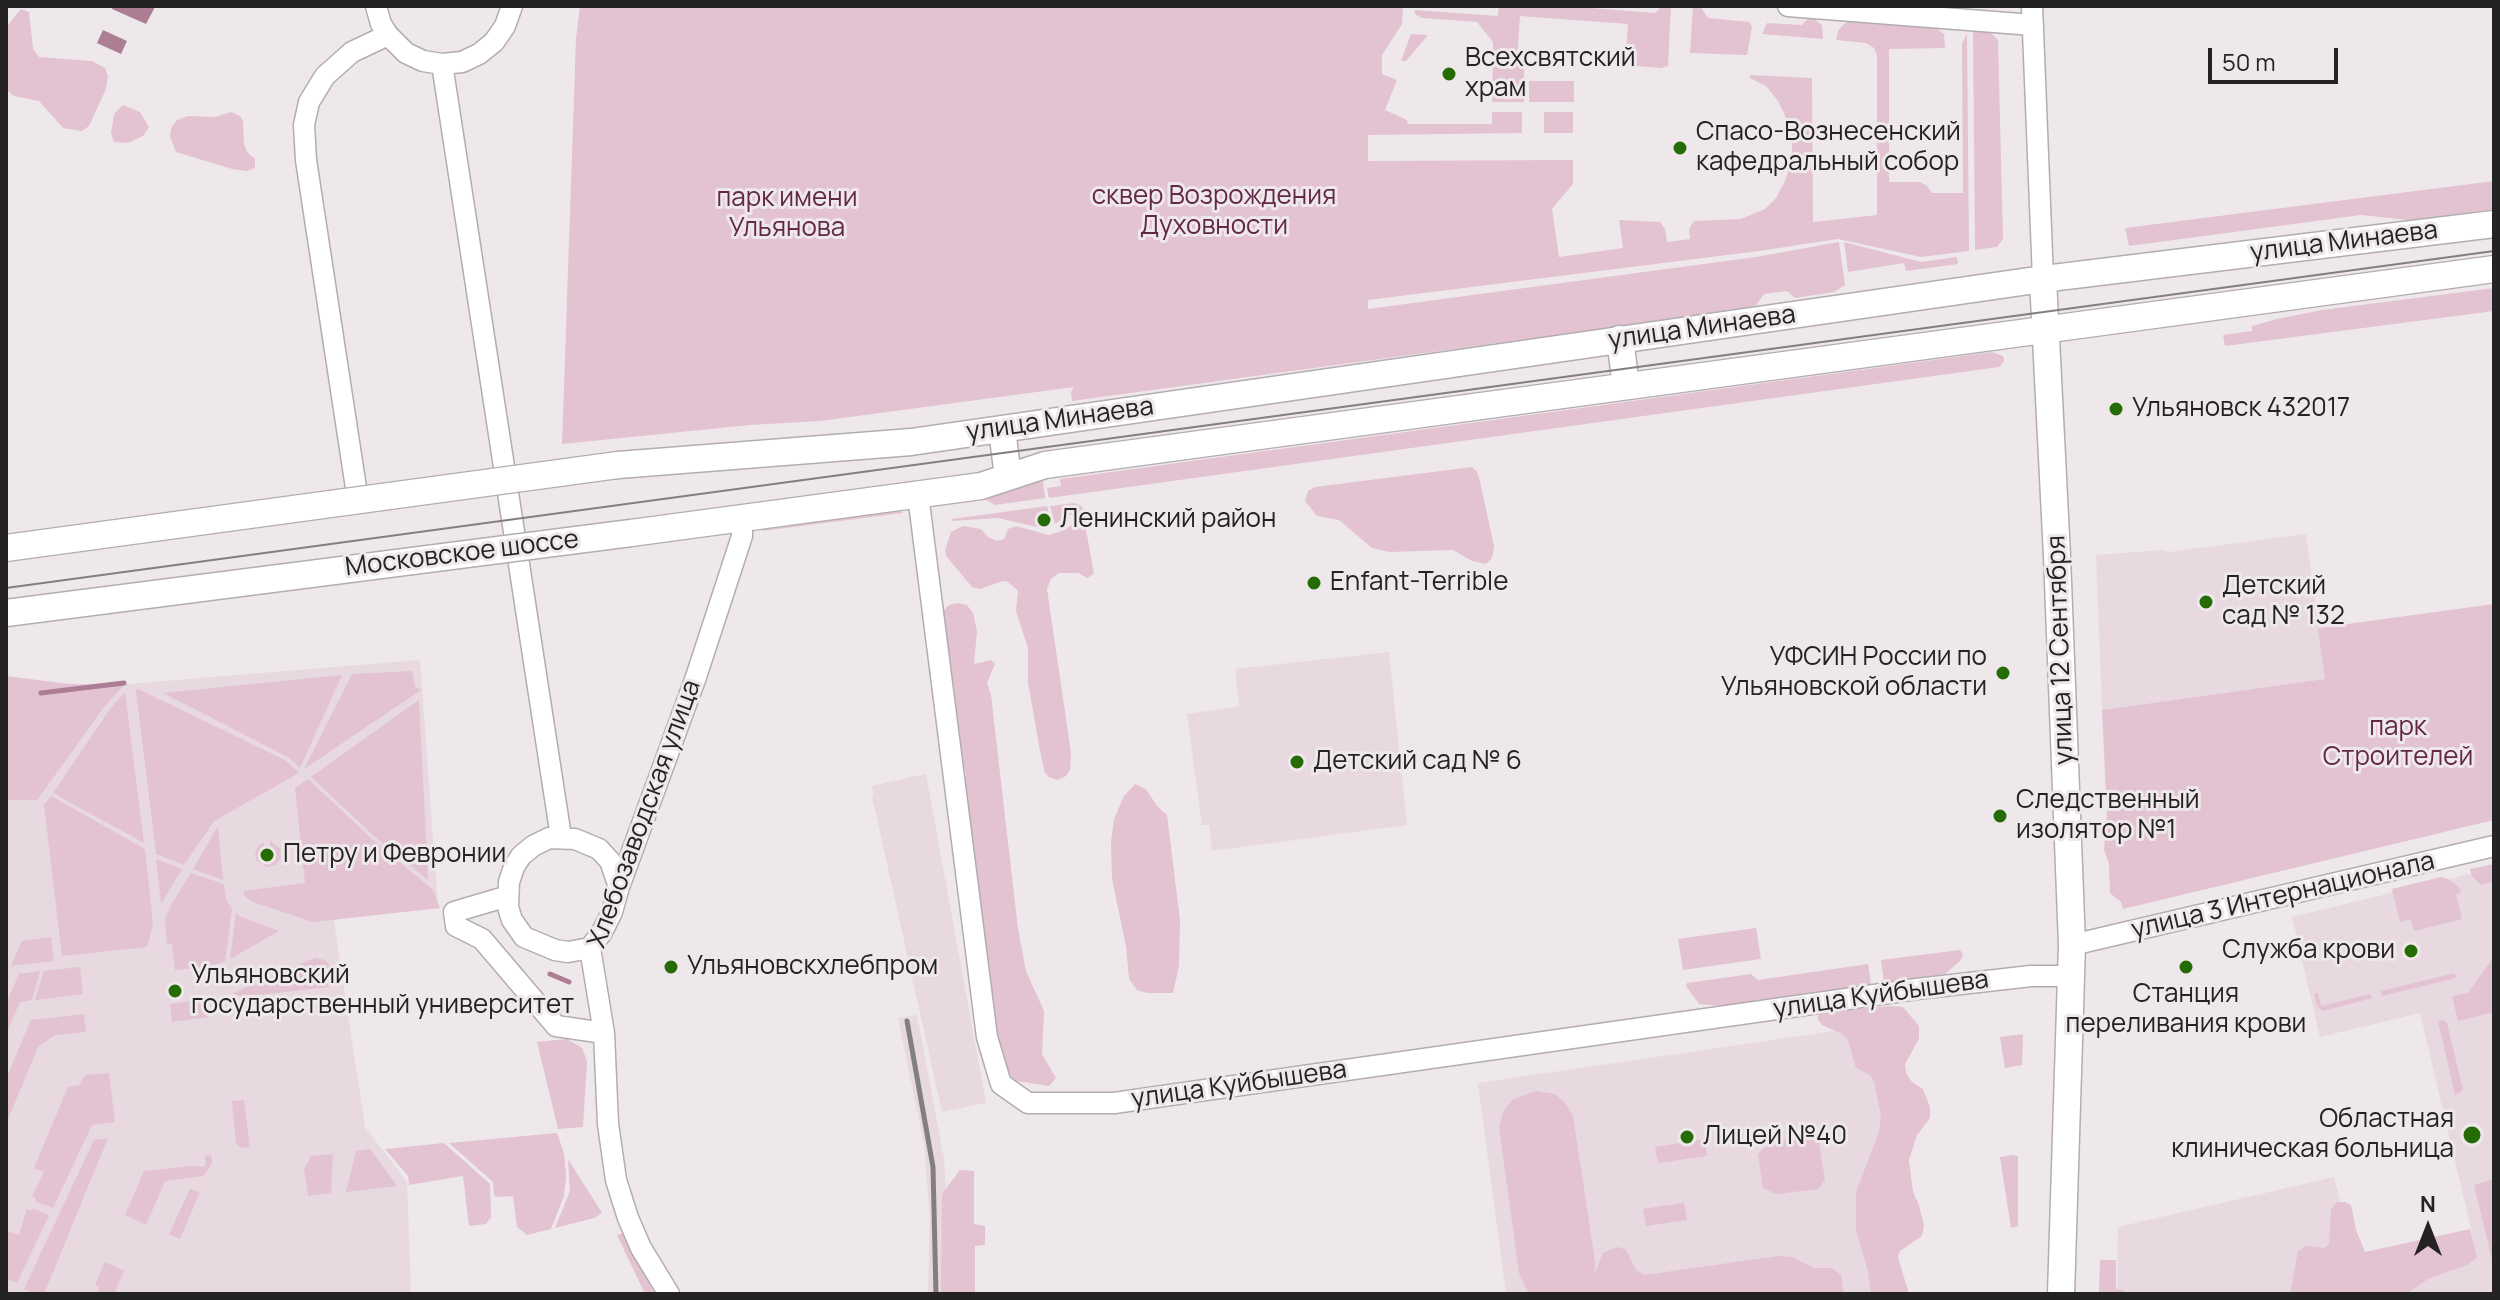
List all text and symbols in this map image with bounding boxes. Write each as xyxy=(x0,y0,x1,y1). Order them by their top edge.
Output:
scale bar xyxy=(2212,32,2342,82)
place label: Всехсвятский храм xyxy=(1465,43,1636,104)
text: 50 m xyxy=(2222,45,2276,78)
marker: Всехсвятский храм xyxy=(1440,65,1458,83)
place label: Спасо-Вознесенский кафедральный собор xyxy=(1696,117,1961,178)
marker: Спасо-Вознесенский кафедральный собор xyxy=(1671,139,1689,157)
park label: сквер Возрождения Духовности xyxy=(1092,181,1336,242)
park label: парк имени Ульянова xyxy=(717,183,857,244)
street label: улица Минаева xyxy=(2248,215,2440,269)
street label: улица Минаева xyxy=(1606,299,1798,357)
street label: улица Минаева xyxy=(964,391,1156,449)
place label: Ульяновск 432017 xyxy=(2132,393,2350,425)
marker: Ульяновск 432017 xyxy=(2107,400,2125,418)
place label: Ленинский район xyxy=(1060,504,1276,536)
marker: Ленинский район xyxy=(1035,511,1053,529)
street label: Московское шоссе xyxy=(343,524,581,584)
street label: улица 12 Сентября xyxy=(2041,535,2081,765)
place label: Enfant-Terrible xyxy=(1330,567,1508,599)
place label: Детский сад № 132 xyxy=(2222,571,2345,632)
marker: Enfant-Terrible xyxy=(1305,574,1323,592)
marker: Детский сад № 132 xyxy=(2197,593,2215,611)
place label: УФСИН России по Ульяновской области xyxy=(1721,642,1987,704)
marker: УФСИН России по Ульяновской области xyxy=(1994,664,2012,682)
street label: Хлебозаводская улица xyxy=(582,676,708,952)
park label: парк Строителей xyxy=(2323,712,2473,774)
place label: Детский сад № 6 xyxy=(1313,746,1522,778)
marker: Детский сад № 6 xyxy=(1288,753,1306,771)
place label: Следственный изолятор №1 xyxy=(2016,785,2200,846)
marker: Следственный изолятор №1 xyxy=(1991,807,2009,825)
place label: Петру и Февронии xyxy=(283,839,506,871)
marker: Петру и Февронии xyxy=(258,846,276,864)
street label: улица 3 Интернационала xyxy=(2128,846,2438,946)
place label: Служба крови xyxy=(2222,935,2395,967)
marker: Служба крови xyxy=(2402,942,2420,960)
place label: Ульяновскхлебпром xyxy=(687,951,938,983)
marker: Ульяновскхлебпром xyxy=(662,958,680,976)
marker: Станция переливания крови xyxy=(2177,958,2195,976)
place label: Ульяновский государственный университет xyxy=(191,960,574,1022)
street label: улица Куйбышева xyxy=(1771,964,1991,1026)
place label: Станция переливания крови xyxy=(2066,979,2306,1040)
marker: Ульяновский государственный университет xyxy=(166,982,184,1000)
street label: улица Куйбышева xyxy=(1129,1054,1349,1116)
place label: Областная клиническая больница xyxy=(2171,1104,2454,1166)
place label: Лицей №40 xyxy=(1703,1121,1847,1153)
marker: Областная клиническая больница xyxy=(2461,1124,2483,1146)
marker: Лицей №40 xyxy=(1678,1128,1696,1146)
north arrow xyxy=(2388,1188,2468,1268)
text: N xyxy=(2420,1189,2436,1219)

